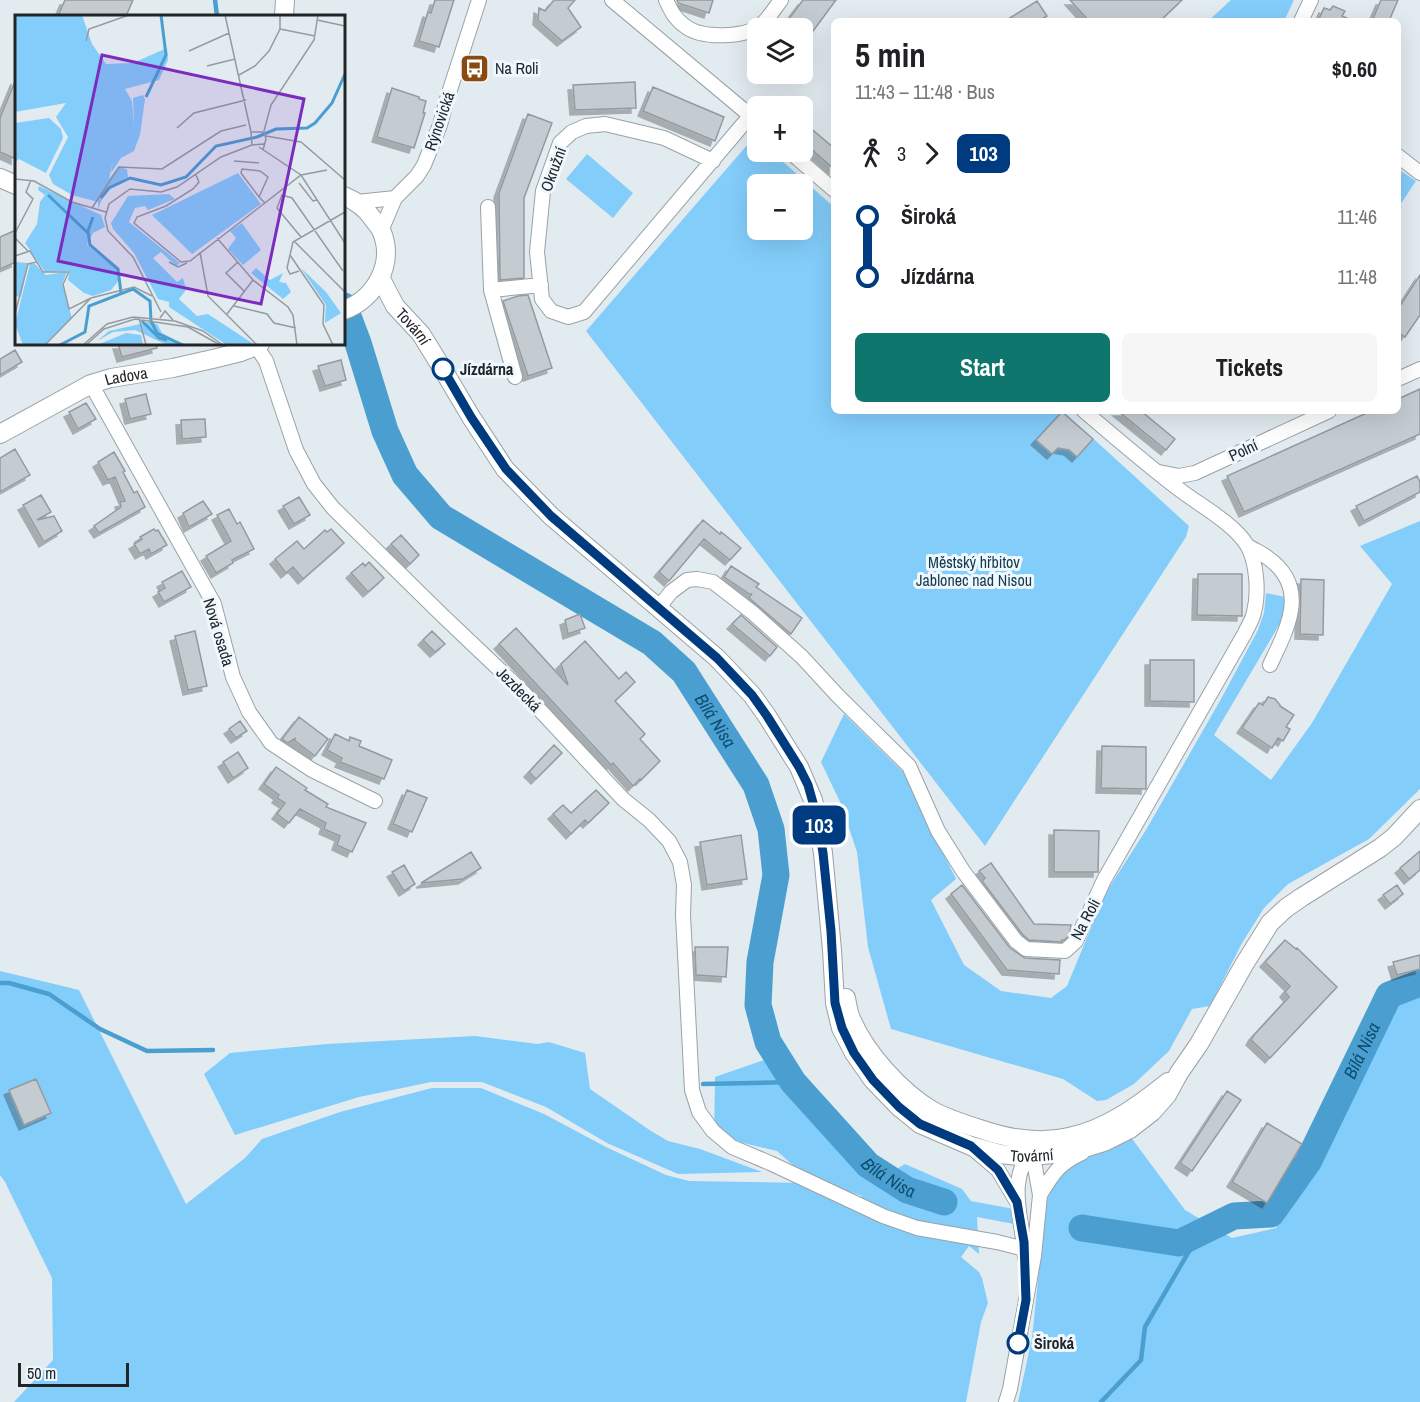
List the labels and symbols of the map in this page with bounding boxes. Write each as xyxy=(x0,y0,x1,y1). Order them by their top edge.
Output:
inset map xyxy=(15,15,345,345)
bus stop icon: Na Roli xyxy=(458,52,490,84)
place label: Na Roli xyxy=(495,57,539,79)
street label: Rýnovická xyxy=(419,88,460,154)
street label: Okružní xyxy=(535,143,571,194)
street label: Tovární xyxy=(391,303,436,349)
marker: Jízdárna xyxy=(432,358,454,380)
place label: Jízdárna xyxy=(460,358,514,380)
street label: Ladova xyxy=(102,361,150,390)
street label: Polní xyxy=(1225,434,1262,466)
park label: Městský hřbitov Jablonec nad Nisou xyxy=(916,551,1032,591)
street label: Nová osada xyxy=(198,595,240,669)
street label: Jezdecká xyxy=(492,662,547,717)
water label: Bílá Nisa xyxy=(689,688,742,752)
line badge: 103 xyxy=(784,806,854,844)
street label: Na Roli xyxy=(1065,895,1105,943)
water label: Bílá Nisa xyxy=(1337,1018,1386,1083)
street label: Tovární xyxy=(1009,1143,1055,1167)
water label: Bílá Nisa xyxy=(855,1152,918,1204)
marker: Široká xyxy=(1007,1332,1029,1354)
place label: Široká xyxy=(1034,1332,1075,1354)
scale bar xyxy=(18,1360,129,1388)

